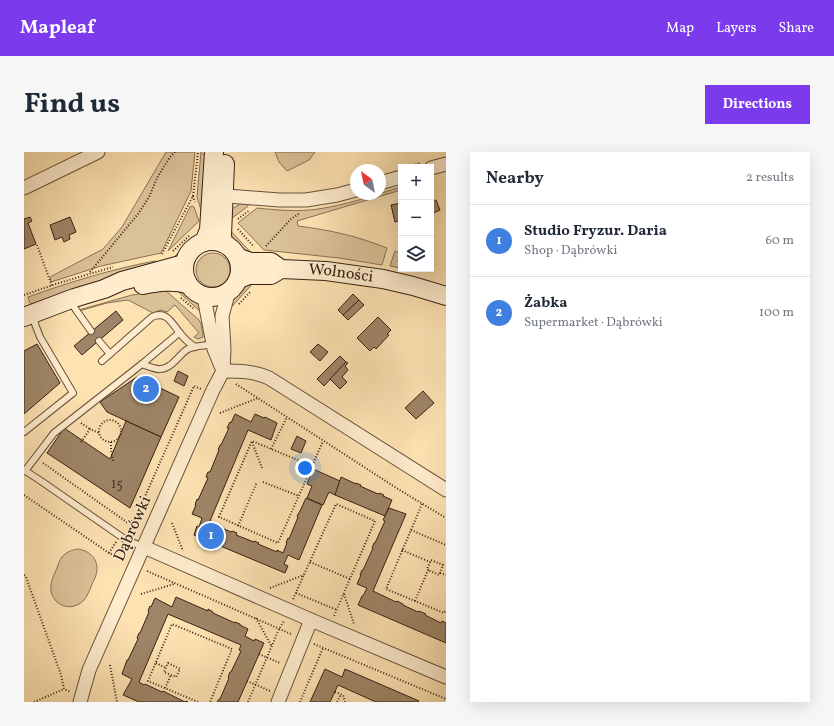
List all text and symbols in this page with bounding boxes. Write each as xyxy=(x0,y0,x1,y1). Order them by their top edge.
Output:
text: Mapleaf xyxy=(20,15,95,41)
text: Map xyxy=(666,19,694,38)
text: Layers xyxy=(716,19,756,38)
text: Share xyxy=(778,19,814,38)
text: Find us xyxy=(24,85,120,124)
button: Directions xyxy=(705,85,810,124)
north arrow xyxy=(350,164,386,200)
map controls xyxy=(398,164,434,272)
button: + xyxy=(398,164,434,200)
text: Nearby xyxy=(486,167,544,190)
text: 2 results xyxy=(746,169,794,187)
button: − xyxy=(398,200,434,236)
text: Studio Fryzur. Daria xyxy=(524,221,667,242)
text: 1 xyxy=(496,232,502,250)
text: 60 m xyxy=(766,232,794,250)
button: layers xyxy=(398,236,434,272)
text: Shop · Dąbrówki xyxy=(524,242,617,260)
street label: Wolności xyxy=(308,259,375,289)
text: Żabka xyxy=(524,293,568,314)
text: 2 xyxy=(496,304,502,322)
text: 100 m xyxy=(759,304,794,322)
text: Supermarket · Dąbrówki xyxy=(524,314,663,332)
pin: 2 xyxy=(133,374,159,404)
your location xyxy=(295,458,315,478)
house number: 15 xyxy=(111,475,123,494)
street label: Dąbrówki xyxy=(109,493,157,565)
pin: 1 xyxy=(198,521,224,551)

